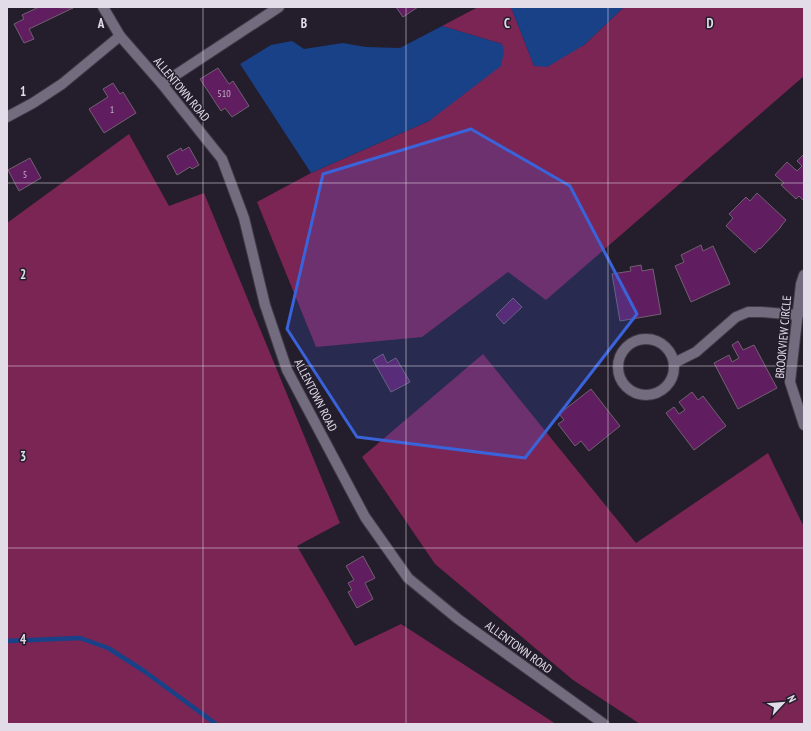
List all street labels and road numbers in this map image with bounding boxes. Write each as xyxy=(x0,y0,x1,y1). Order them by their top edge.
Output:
street label: ALLENTOWN ROAD xyxy=(151,54,213,124)
street label: BROOKVIEW CIRCLE xyxy=(772,295,794,379)
street label: ALLENTOWN ROAD xyxy=(291,356,341,434)
street label: ALLENTOWN ROAD xyxy=(482,618,556,676)

